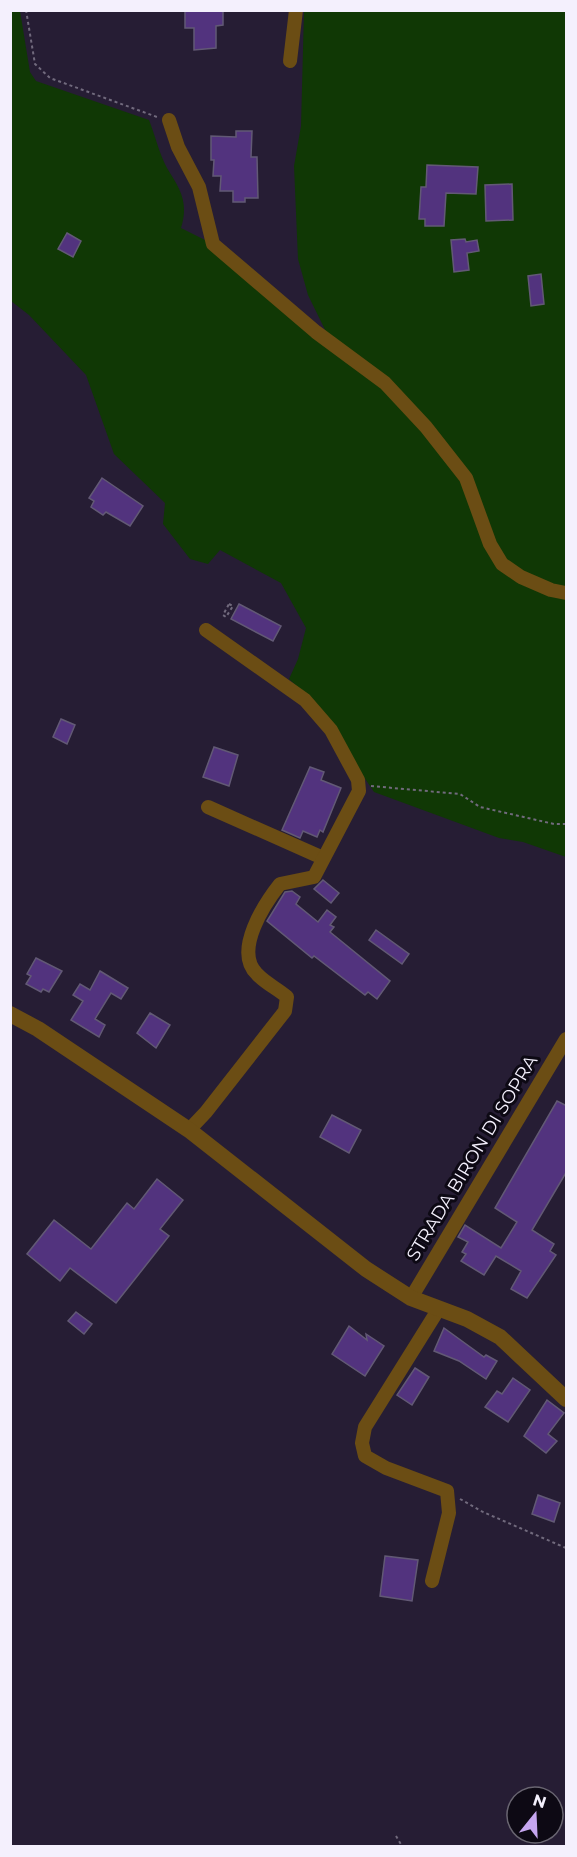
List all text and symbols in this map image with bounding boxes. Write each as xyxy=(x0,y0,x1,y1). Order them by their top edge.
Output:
street label: STRADA BIRON DI SOPRA xyxy=(402,1051,542,1265)
north arrow xyxy=(505,1785,565,1845)
text: N xyxy=(530,1790,549,1812)

